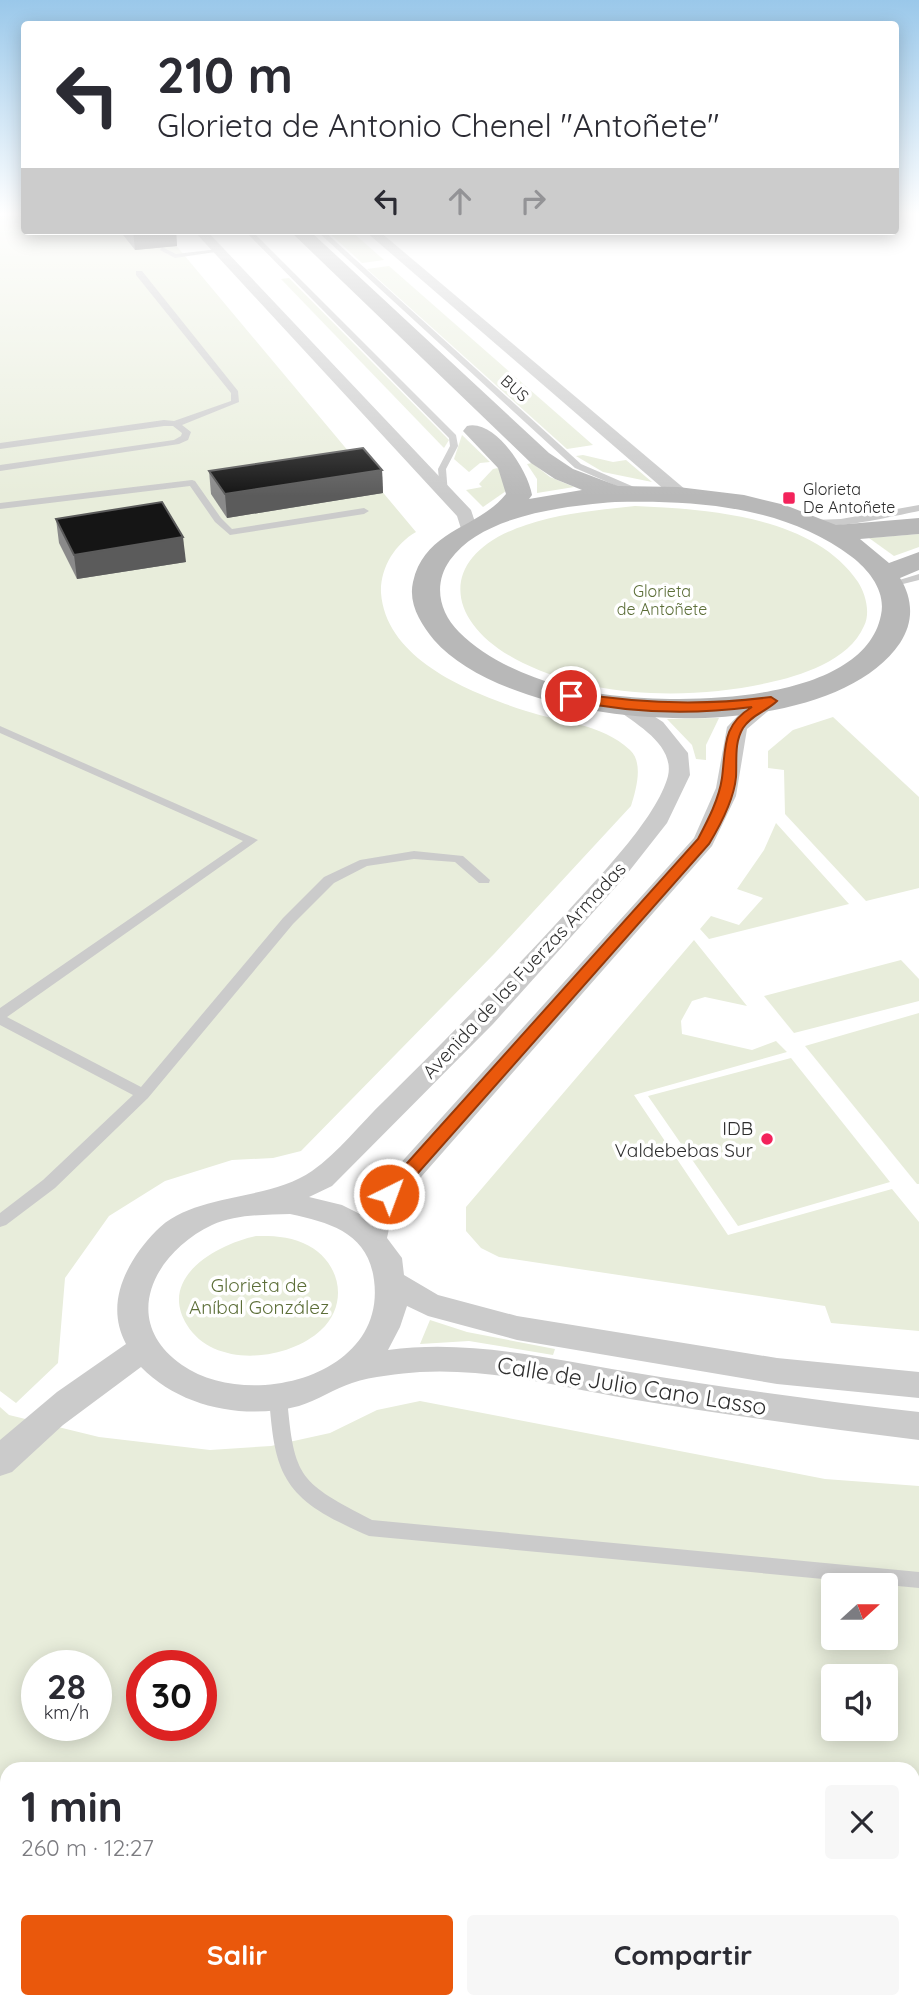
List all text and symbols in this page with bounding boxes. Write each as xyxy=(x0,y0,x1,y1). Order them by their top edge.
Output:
text: 210 m xyxy=(157,44,293,105)
icon: left xyxy=(42,49,133,140)
text: Glorieta de Antonio Chenel "Antoñete" xyxy=(157,105,720,145)
icon: left xyxy=(368,182,406,220)
icon: ahead xyxy=(441,182,479,220)
icon: right xyxy=(514,182,552,220)
street label: BUS xyxy=(497,370,533,406)
place label: Glorieta De Antoñete xyxy=(803,479,895,517)
marker: Glorieta De Antoñete xyxy=(781,490,797,506)
park label: Glorieta de Antoñete xyxy=(617,581,707,619)
pin xyxy=(541,666,601,726)
icon: arrive xyxy=(552,677,590,715)
street label: Avenida de las Fuerzas Armadas xyxy=(417,857,631,1083)
place label: IDB Valdebebas Sur xyxy=(614,1116,754,1162)
marker: IDB Valdebebas Sur xyxy=(759,1131,775,1147)
position arrow xyxy=(352,1157,426,1231)
park label: Glorieta de Aníbal González xyxy=(189,1273,329,1319)
street label: Calle de Julio Cano Lasso xyxy=(495,1350,769,1421)
north arrow xyxy=(821,1573,898,1650)
map controls xyxy=(821,1573,898,1741)
speed limit sign: 30 xyxy=(126,1650,217,1741)
text: 28 xyxy=(47,1664,86,1708)
button: sound xyxy=(821,1664,898,1741)
text: km/h xyxy=(44,1701,89,1724)
text: 1 min xyxy=(21,1780,123,1833)
button: close xyxy=(825,1785,899,1859)
text: 260 m · 12:27 xyxy=(21,1833,154,1862)
button: Salir xyxy=(21,1915,453,1995)
button: Compartir xyxy=(467,1915,899,1995)

